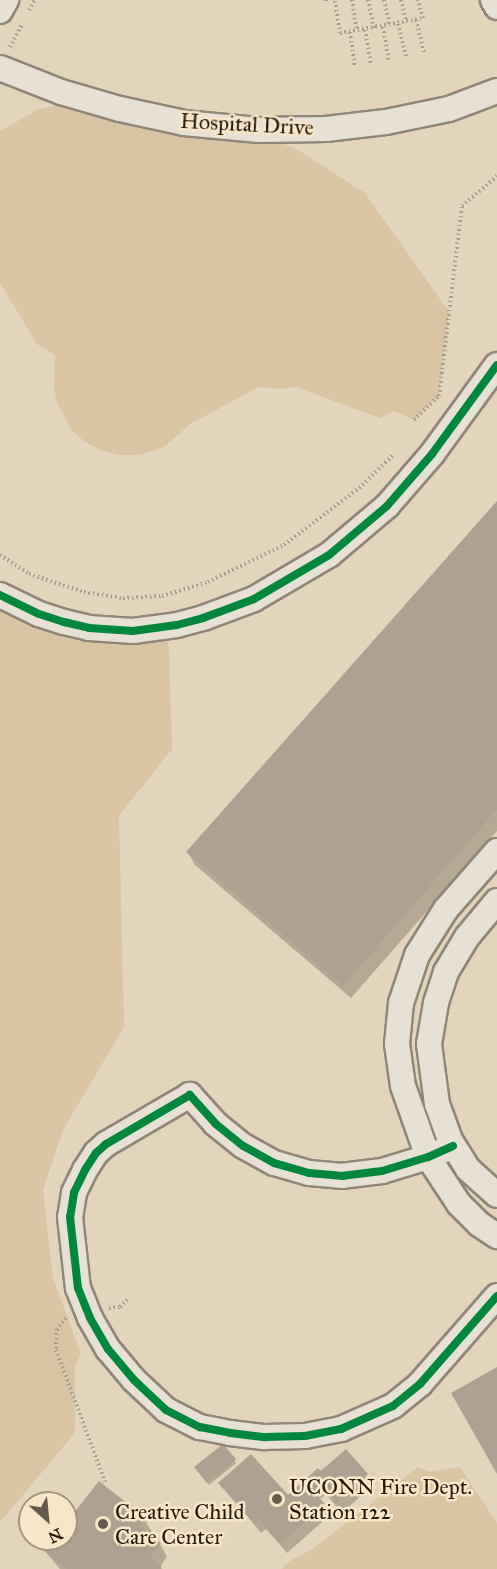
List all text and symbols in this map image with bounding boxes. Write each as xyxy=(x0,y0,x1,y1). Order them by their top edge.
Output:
street label: Hospital Drive xyxy=(180,107,314,141)
place label: UCONN Fire Dept. Station 122 xyxy=(289,1473,472,1524)
north arrow xyxy=(18,1491,78,1551)
marker: UCONN Fire Dept. Station 122 xyxy=(270,1492,284,1506)
place label: Creative Child Care Center xyxy=(115,1498,245,1550)
marker: Creative Child Care Center xyxy=(96,1517,110,1531)
text: N xyxy=(45,1524,66,1547)

